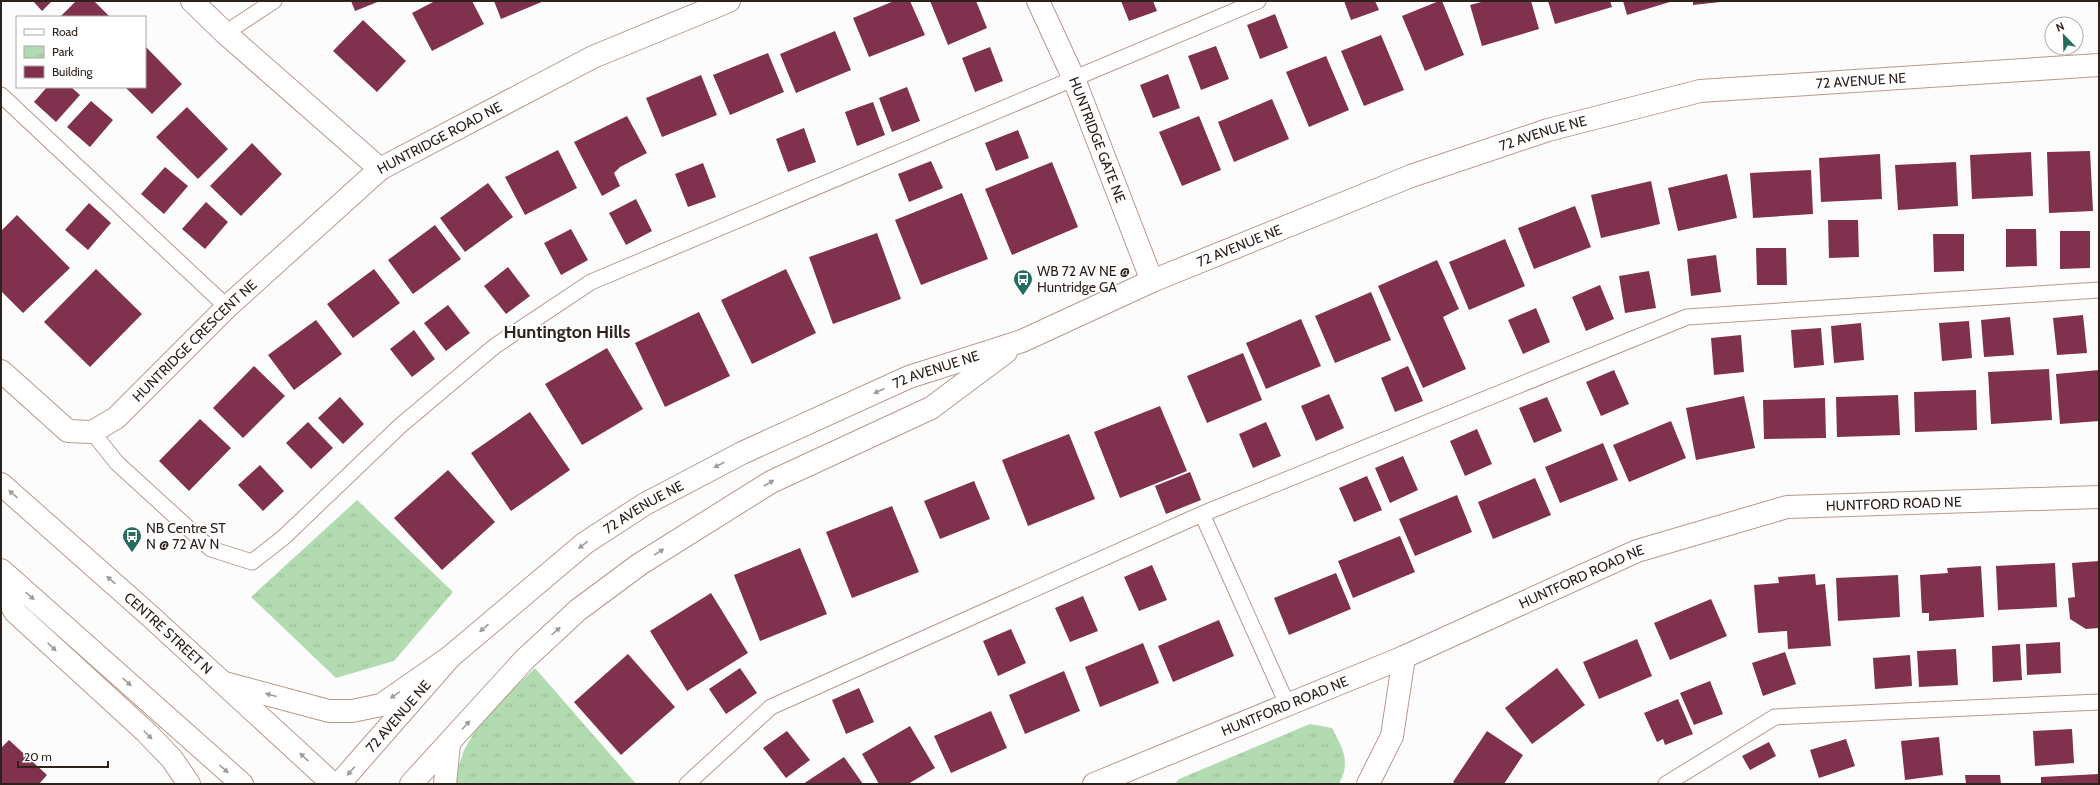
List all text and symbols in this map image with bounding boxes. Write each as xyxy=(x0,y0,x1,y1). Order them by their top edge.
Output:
legend xyxy=(16,16,146,88)
north arrow xyxy=(2044,16,2084,56)
text: N xyxy=(2054,19,2066,35)
text: Road xyxy=(52,24,78,39)
text: Park xyxy=(52,44,74,59)
text: Building xyxy=(52,64,94,79)
street label: 72 AVENUE NE xyxy=(1815,69,1907,92)
street label: HUNTRIDGE GATE NE xyxy=(1065,74,1130,205)
street label: HUNTRIDGE ROAD NE xyxy=(374,97,505,178)
street label: 72 AVENUE NE xyxy=(1497,111,1589,155)
street label: 72 AVENUE NE xyxy=(1194,220,1285,271)
place label: WB 72 AV NE @ Huntridge GA xyxy=(1037,262,1130,296)
bus stop icon: WB 72 AV NE @ Huntridge GA xyxy=(1012,268,1034,296)
street label: HUNTRIDGE CRESCENT NE xyxy=(128,275,261,406)
district label: Huntington Hills xyxy=(504,321,631,343)
street label: 72 AVENUE NE xyxy=(890,346,982,392)
one-way arrow xyxy=(873,387,885,394)
one-way arrow xyxy=(714,461,725,468)
street label: 72 AVENUE NE xyxy=(600,476,687,538)
one-way arrow xyxy=(763,480,775,487)
one-way arrow xyxy=(8,490,18,499)
street label: HUNTFORD ROAD NE xyxy=(1825,492,1962,515)
place label: NB Centre ST N @ 72 AV N xyxy=(146,519,226,553)
bus stop icon: NB Centre ST N @ 72 AV N xyxy=(121,525,143,553)
one-way arrow xyxy=(578,540,589,549)
street label: HUNTFORD ROAD NE xyxy=(1516,540,1646,613)
one-way arrow xyxy=(654,548,664,556)
one-way arrow xyxy=(105,576,116,585)
street label: CENTRE STREET N xyxy=(120,588,216,678)
one-way arrow xyxy=(25,591,35,601)
one-way arrow xyxy=(478,623,489,632)
one-way arrow xyxy=(551,626,561,635)
one-way arrow xyxy=(47,642,57,651)
street label: HUNTFORD ROAD NE xyxy=(1218,672,1351,740)
street label: 72 AVENUE NE xyxy=(362,676,435,756)
one-way arrow xyxy=(122,678,132,687)
one-way arrow xyxy=(390,691,401,699)
one-way arrow xyxy=(265,692,277,698)
one-way arrow xyxy=(462,719,471,730)
one-way arrow xyxy=(143,730,153,740)
scale bar xyxy=(18,743,108,769)
text: 20 m xyxy=(24,749,52,764)
one-way arrow xyxy=(299,753,309,762)
one-way arrow xyxy=(219,764,230,773)
one-way arrow xyxy=(346,765,355,776)

